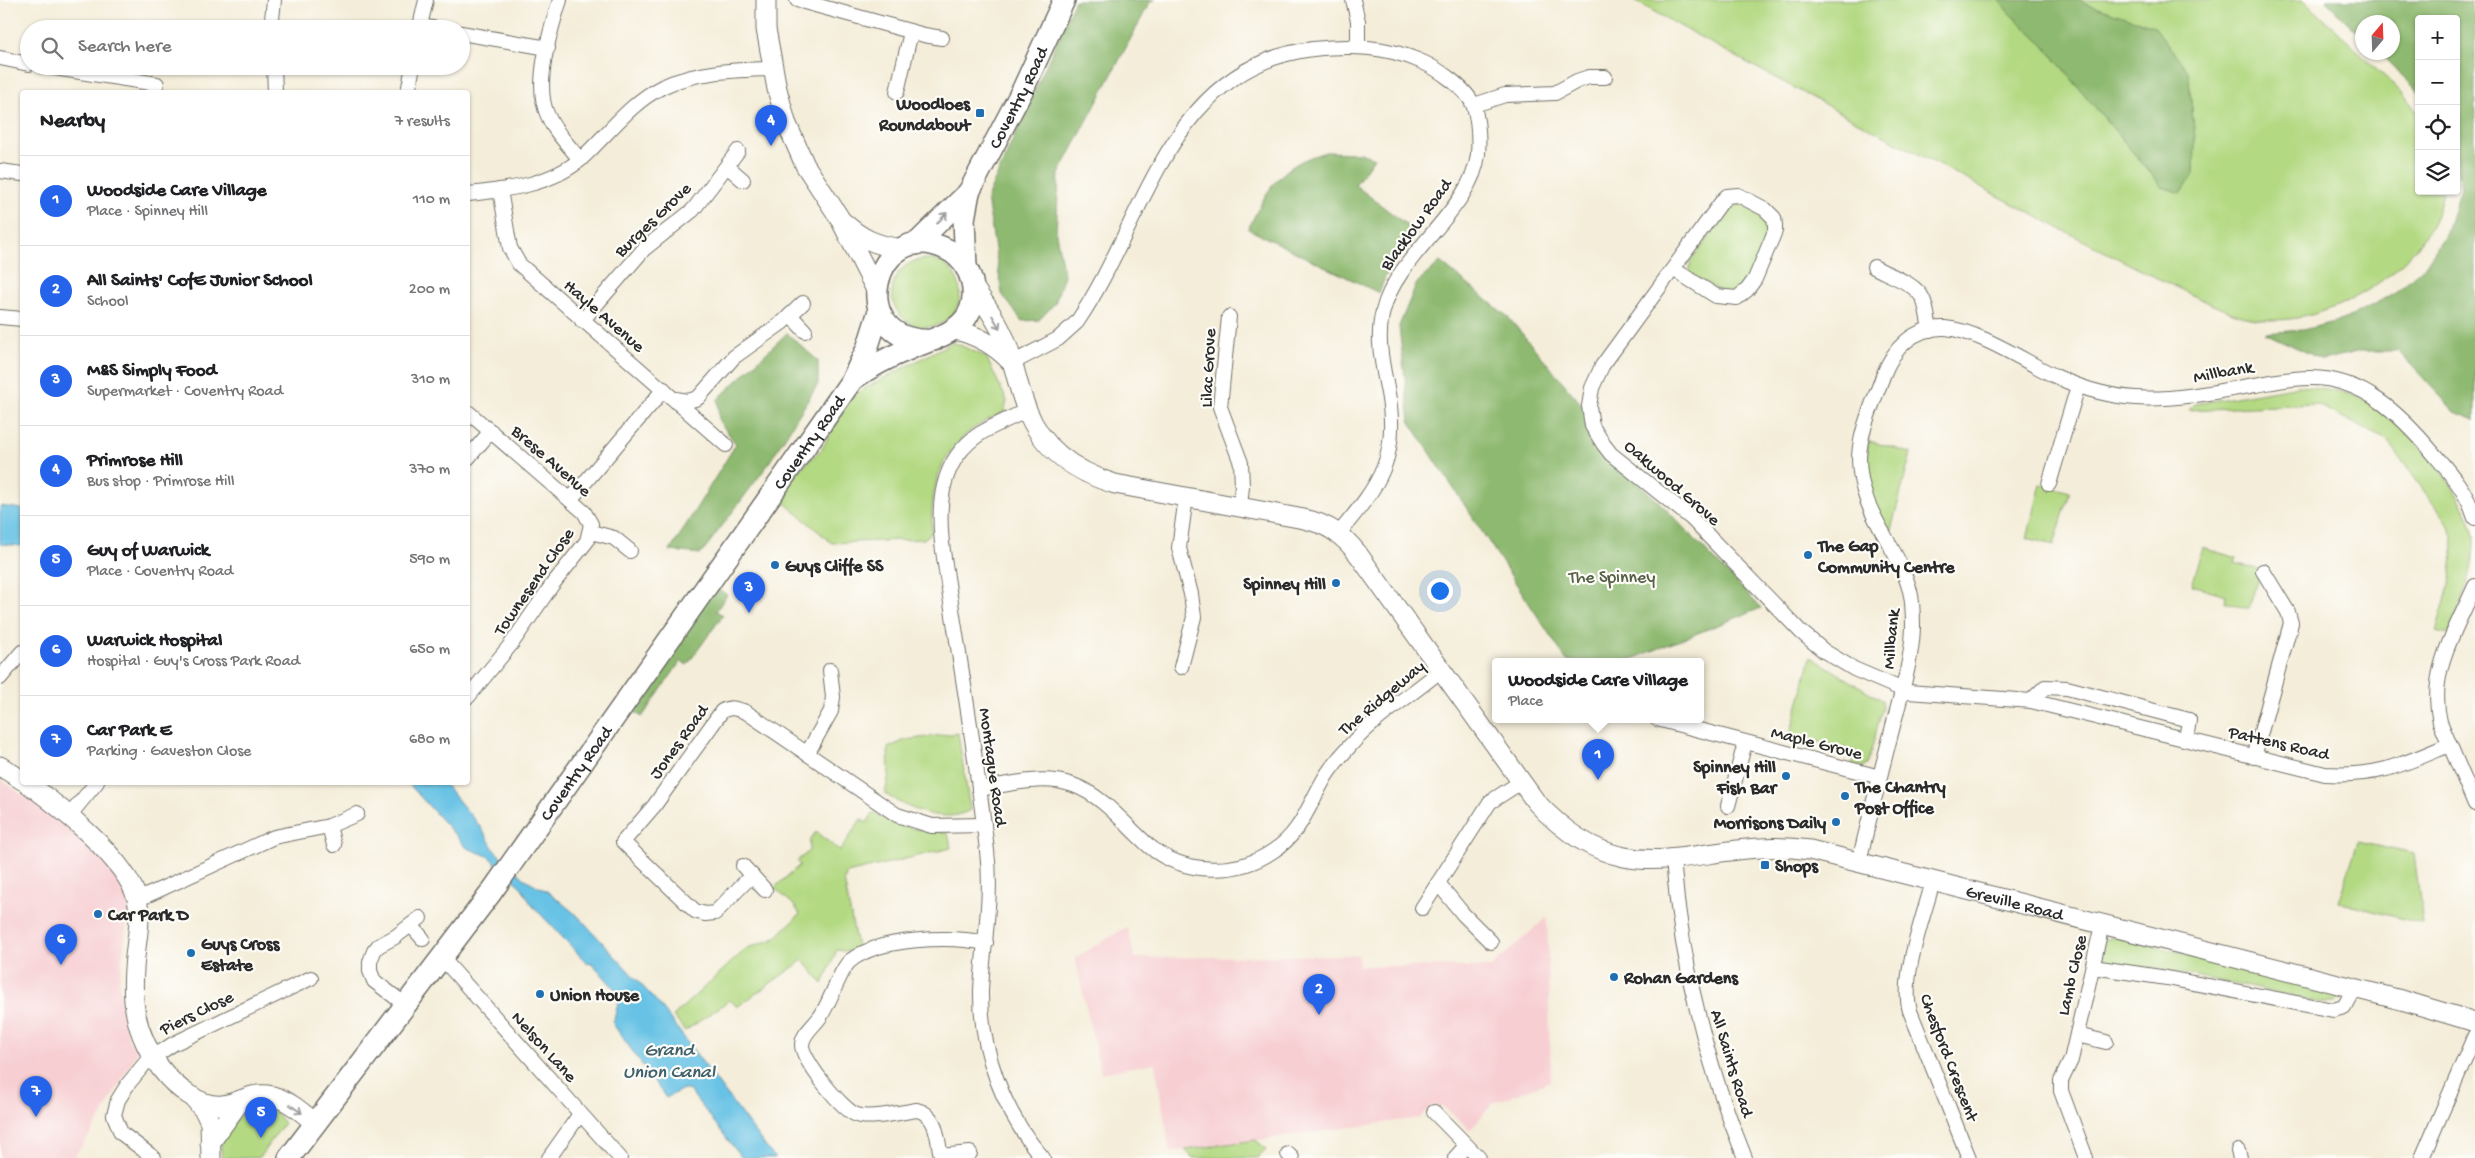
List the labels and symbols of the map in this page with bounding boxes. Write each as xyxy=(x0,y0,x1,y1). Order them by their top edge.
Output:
north arrow xyxy=(2355,15,2400,60)
street label: Coventry Road xyxy=(986,43,1055,153)
place label: Woodloes Roundabout xyxy=(878,95,972,137)
pin: 4 xyxy=(755,105,787,146)
marker: Woodloes Roundabout xyxy=(974,107,986,119)
street label: Blacklow Road xyxy=(1376,174,1458,276)
street label: Burges Grove xyxy=(610,178,697,263)
one-way arrow xyxy=(936,211,948,224)
street label: Hayle Avenue xyxy=(558,276,649,358)
one-way arrow xyxy=(991,315,1001,329)
street label: Lilac Grove xyxy=(1197,327,1222,408)
street label: Millbank xyxy=(2192,358,2257,389)
street label: Coventry Road xyxy=(770,391,852,495)
street label: Brese Avenue xyxy=(505,421,595,503)
street label: Oakwood Grove xyxy=(1619,436,1724,532)
street label: Townesend Close xyxy=(490,524,580,641)
place label: The Gap Community Centre xyxy=(1816,537,1955,579)
marker: The Gap Community Centre xyxy=(1802,549,1814,561)
place label: Guys Cliffe SS xyxy=(785,557,884,578)
marker: Guys Cliffe SS xyxy=(769,559,781,571)
park label: The Spinney xyxy=(1568,568,1655,589)
pin: 3 xyxy=(733,572,765,613)
place label: Spinney Hill xyxy=(1243,575,1326,596)
marker: Spinney Hill xyxy=(1330,577,1342,589)
your location xyxy=(1427,578,1453,604)
street label: Millbank xyxy=(1879,606,1906,670)
street label: The Ridgeway xyxy=(1334,657,1430,742)
street label: Jones Road xyxy=(646,700,715,784)
street label: Montague Road xyxy=(973,707,1010,829)
street label: Coventry Road xyxy=(537,722,619,826)
street label: Pattens Road xyxy=(2225,722,2332,767)
street label: Maple Grove xyxy=(1769,723,1865,766)
pin: 1 xyxy=(1582,739,1614,780)
place label: Spinney Hill Fish Bar xyxy=(1693,758,1779,800)
marker: Spinney Hill Fish Bar xyxy=(1780,770,1792,782)
place label: The Chantry Post Office xyxy=(1853,778,1946,820)
marker: The Chantry Post Office xyxy=(1839,790,1851,802)
place label: Morrisons Daily xyxy=(1714,814,1826,835)
marker: Morrisons Daily xyxy=(1830,816,1842,828)
place label: Shops xyxy=(1775,857,1819,878)
marker: Shops xyxy=(1759,859,1771,871)
street label: Greville Road xyxy=(1963,882,2067,927)
place label: Car Park D xyxy=(107,906,190,927)
marker: Car Park D xyxy=(92,908,104,920)
pin: 6 xyxy=(45,924,77,965)
street label: Lamb Close xyxy=(2054,933,2093,1018)
place label: Guys Cross Estate xyxy=(201,935,281,977)
marker: Guys Cross Estate xyxy=(185,947,197,959)
place label: Rohan Gardens xyxy=(1623,969,1739,990)
marker: Rohan Gardens xyxy=(1608,971,1620,983)
pin: 2 xyxy=(1303,974,1335,1015)
place label: Union House xyxy=(550,986,640,1007)
street label: Piers Close xyxy=(156,987,238,1042)
marker: Union House xyxy=(534,988,546,1000)
street label: Chesford Crescent xyxy=(1914,991,1982,1126)
street label: Nelson Lane xyxy=(506,1008,581,1088)
street label: All Saints Road xyxy=(1704,1008,1757,1121)
water label: Grand Union Canal xyxy=(623,1040,717,1085)
pin: 7 xyxy=(20,1076,52,1117)
pin: 5 xyxy=(245,1097,277,1138)
one-way arrow xyxy=(289,1104,303,1114)

